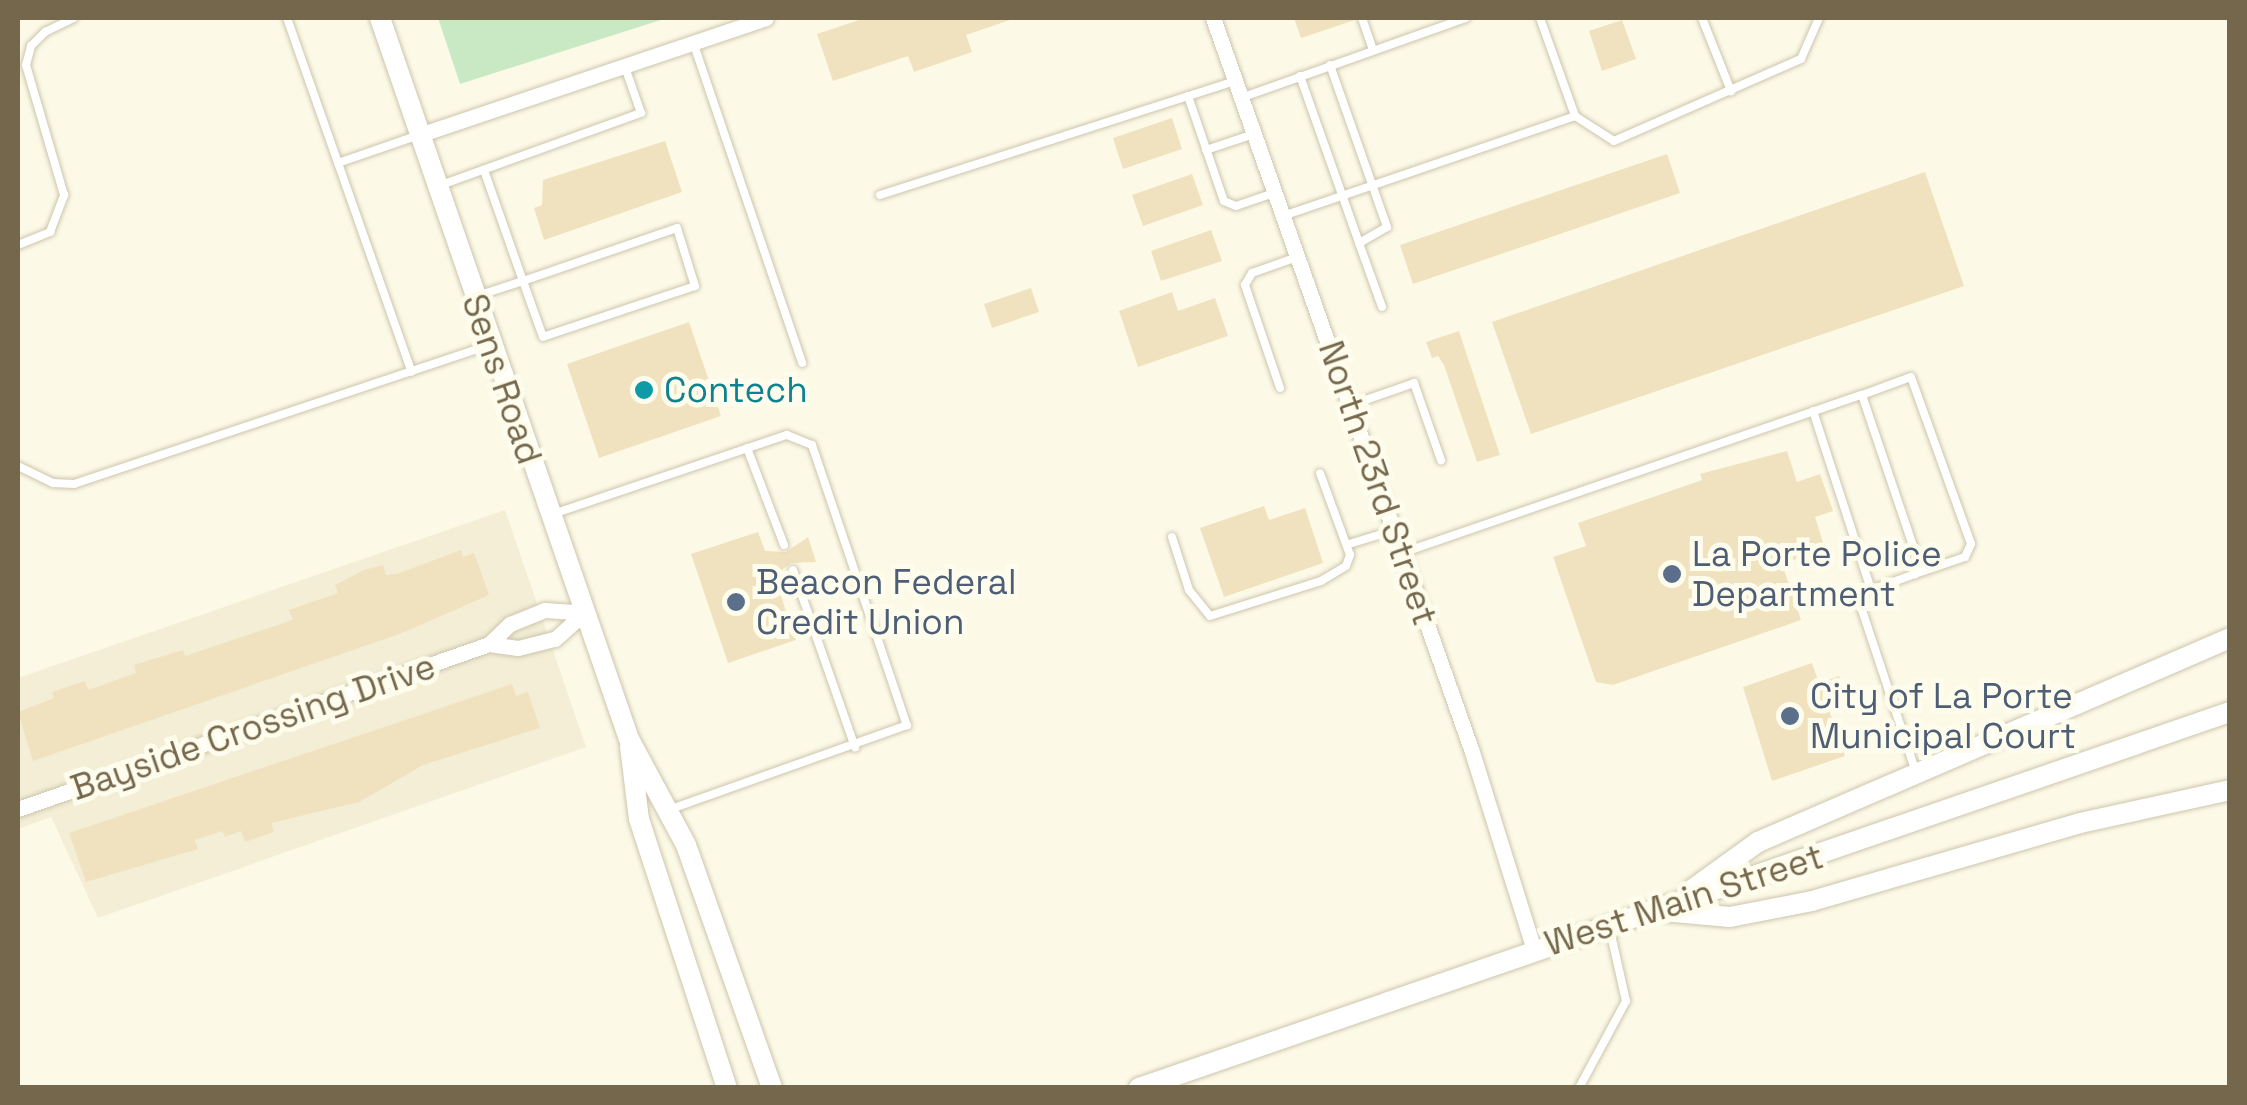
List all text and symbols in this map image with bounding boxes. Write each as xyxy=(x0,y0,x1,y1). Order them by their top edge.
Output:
street label: Sens Road xyxy=(453,288,551,470)
street label: North 23rd Street xyxy=(1310,335,1446,631)
place label: Contech xyxy=(664,369,808,411)
marker: Contech xyxy=(633,379,655,401)
place label: La Porte Police Department xyxy=(1692,533,1942,615)
place label: Beacon Federal Credit Union xyxy=(756,561,1016,643)
marker: La Porte Police Department xyxy=(1661,563,1683,585)
marker: Beacon Federal Credit Union xyxy=(725,591,747,613)
street label: Bayside Crossing Drive xyxy=(65,645,441,809)
place label: City of La Porte Municipal Court xyxy=(1810,675,2076,757)
marker: City of La Porte Municipal Court xyxy=(1779,705,1801,727)
street label: West Main Street xyxy=(1539,835,1829,965)

